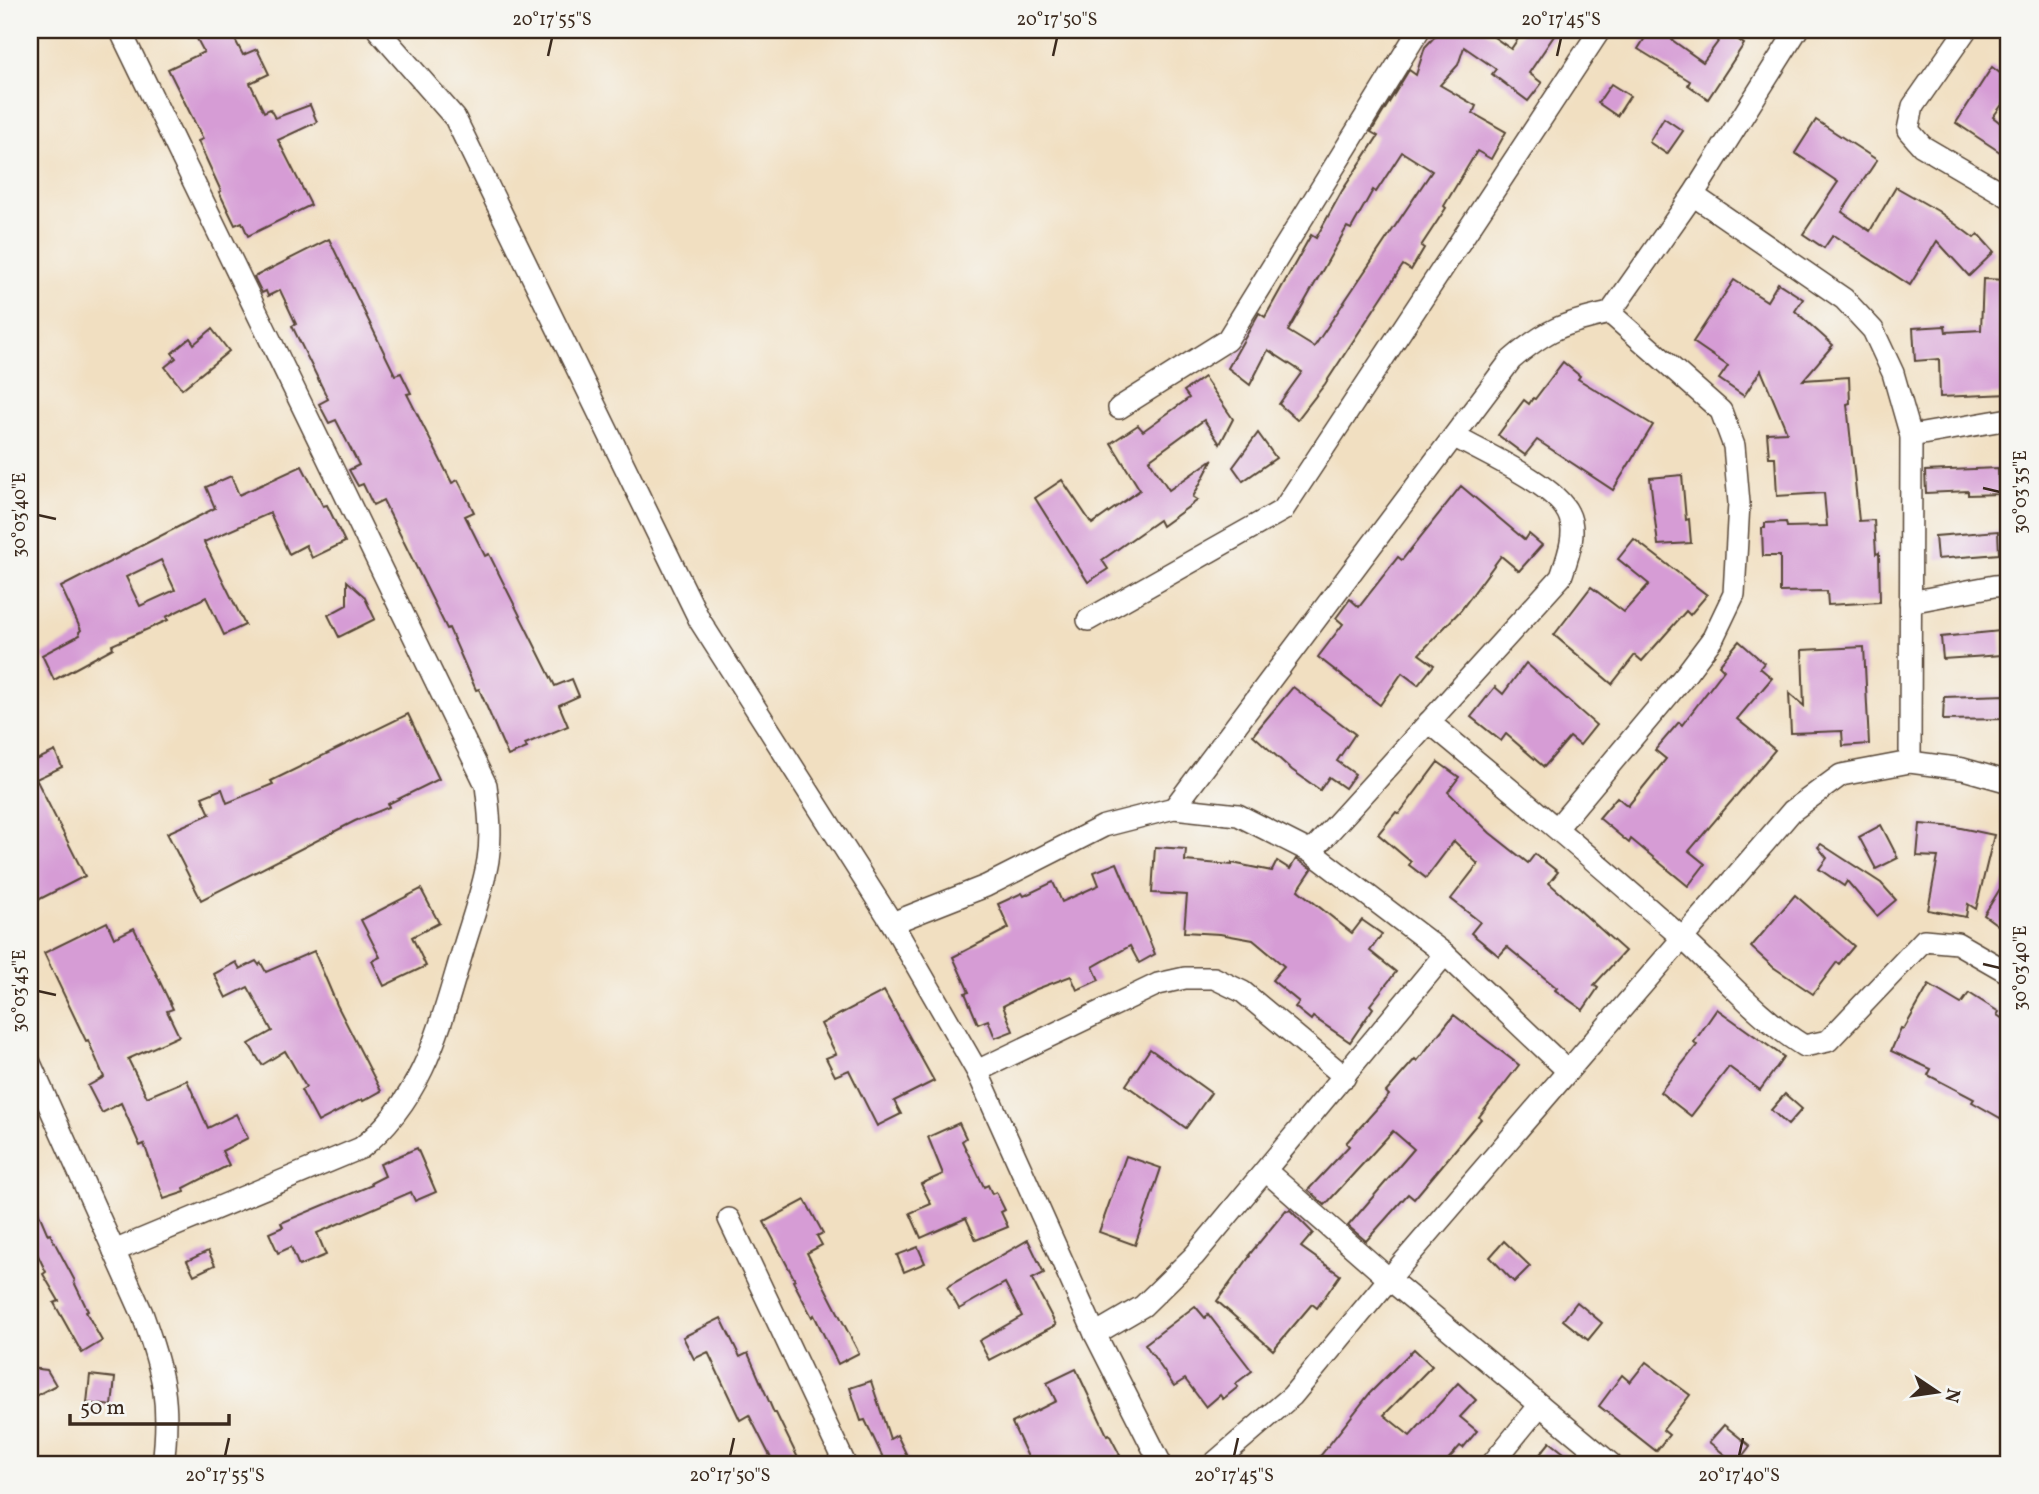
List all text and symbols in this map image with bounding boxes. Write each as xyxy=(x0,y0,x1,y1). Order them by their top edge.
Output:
text: 20°17'55"S xyxy=(512,8,592,33)
text: 20°17'50"S xyxy=(1017,8,1098,33)
text: 20°17'45"S xyxy=(1521,8,1601,33)
text: 30°03'35"E xyxy=(2009,450,2034,534)
text: 30°03'40"E xyxy=(8,472,33,558)
text: 30°03'40"E xyxy=(2009,925,2034,1011)
text: 30°03'45"E xyxy=(8,949,33,1033)
north arrow xyxy=(1902,1358,1972,1428)
scale bar xyxy=(70,1382,229,1426)
text: N xyxy=(1937,1386,1966,1405)
text: 50 m xyxy=(80,1394,125,1423)
text: 20°17'55"S xyxy=(185,1464,265,1489)
text: 20°17'50"S xyxy=(690,1464,771,1489)
text: 20°17'45"S xyxy=(1194,1464,1274,1489)
text: 20°17'40"S xyxy=(1698,1464,1780,1489)

